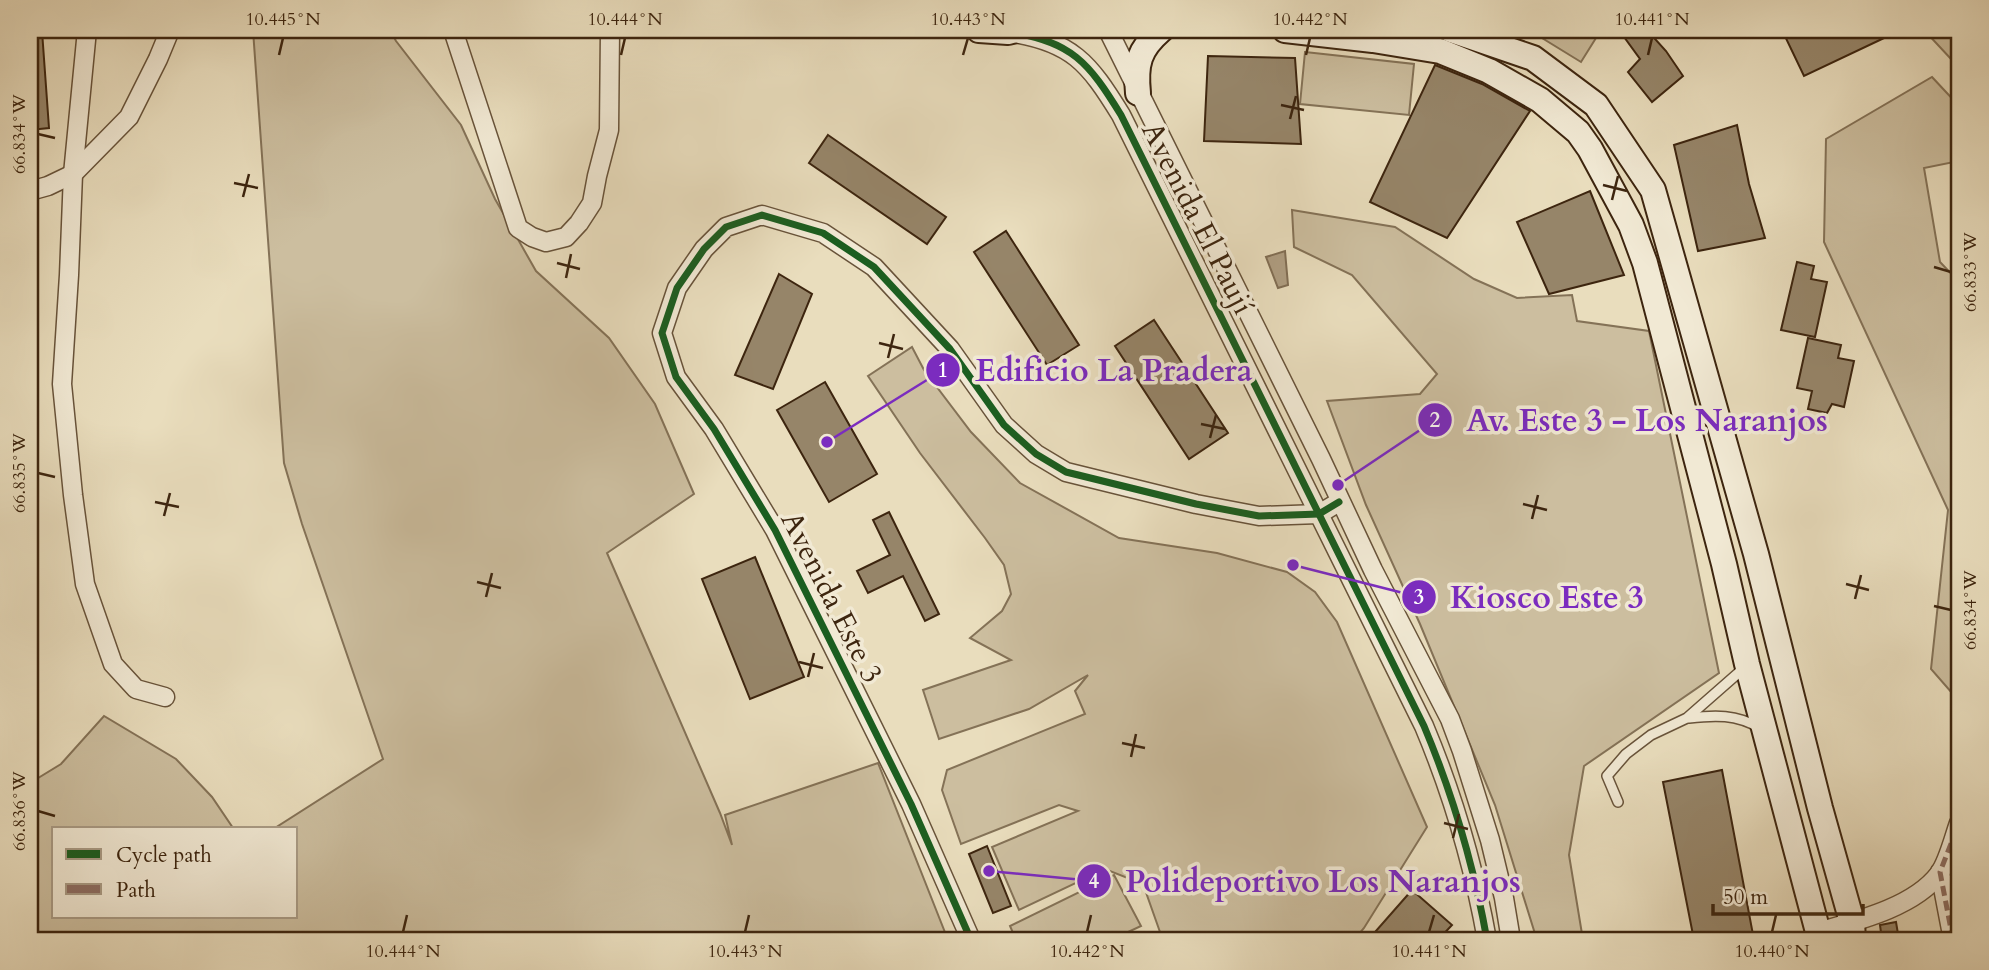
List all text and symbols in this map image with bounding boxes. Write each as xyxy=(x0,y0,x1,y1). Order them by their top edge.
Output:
text: 10.445°N xyxy=(245,7,321,32)
text: 10.444°N xyxy=(587,7,663,32)
text: 10.443°N xyxy=(930,7,1006,32)
text: 10.442°N xyxy=(1272,7,1348,32)
text: 10.441°N xyxy=(1614,7,1690,32)
text: 66.834°W xyxy=(7,94,32,174)
street label: Avenida El Paují xyxy=(1131,115,1264,321)
text: 66.833°W xyxy=(1958,232,1983,312)
callout: Edificio La Pradera xyxy=(926,344,1266,397)
text: Edificio La Pradera xyxy=(975,349,1253,393)
text: 1 xyxy=(938,356,948,385)
callout: Av. Este 3 - Los Naranjos xyxy=(1418,393,1842,446)
text: Av. Este 3 - Los Naranjos xyxy=(1466,399,1828,443)
text: 2 xyxy=(1430,406,1441,435)
text: 66.835°W xyxy=(7,433,32,513)
street label: Avenida Este 3 xyxy=(771,504,892,690)
callout: Kiosco Este 3 xyxy=(1402,570,1658,623)
text: 66.834°W xyxy=(1958,570,1983,650)
text: Kiosco Este 3 xyxy=(1450,576,1644,620)
text: 3 xyxy=(1414,583,1424,612)
text: 66.836°W xyxy=(7,771,32,851)
legend xyxy=(52,827,298,918)
text: Cycle path xyxy=(116,841,212,870)
callout: Polideportivo Los Naranjos xyxy=(1076,854,1535,907)
text: Polideportivo Los Naranjos xyxy=(1125,860,1521,904)
text: 4 xyxy=(1089,867,1100,896)
scale bar xyxy=(1713,872,1863,916)
text: Path xyxy=(116,876,156,905)
text: 50 m xyxy=(1723,883,1768,912)
text: 10.444°N xyxy=(365,939,441,964)
text: 10.443°N xyxy=(707,939,783,964)
text: 10.442°N xyxy=(1049,939,1125,964)
text: 10.441°N xyxy=(1391,939,1467,964)
text: 10.440°N xyxy=(1734,939,1810,964)

